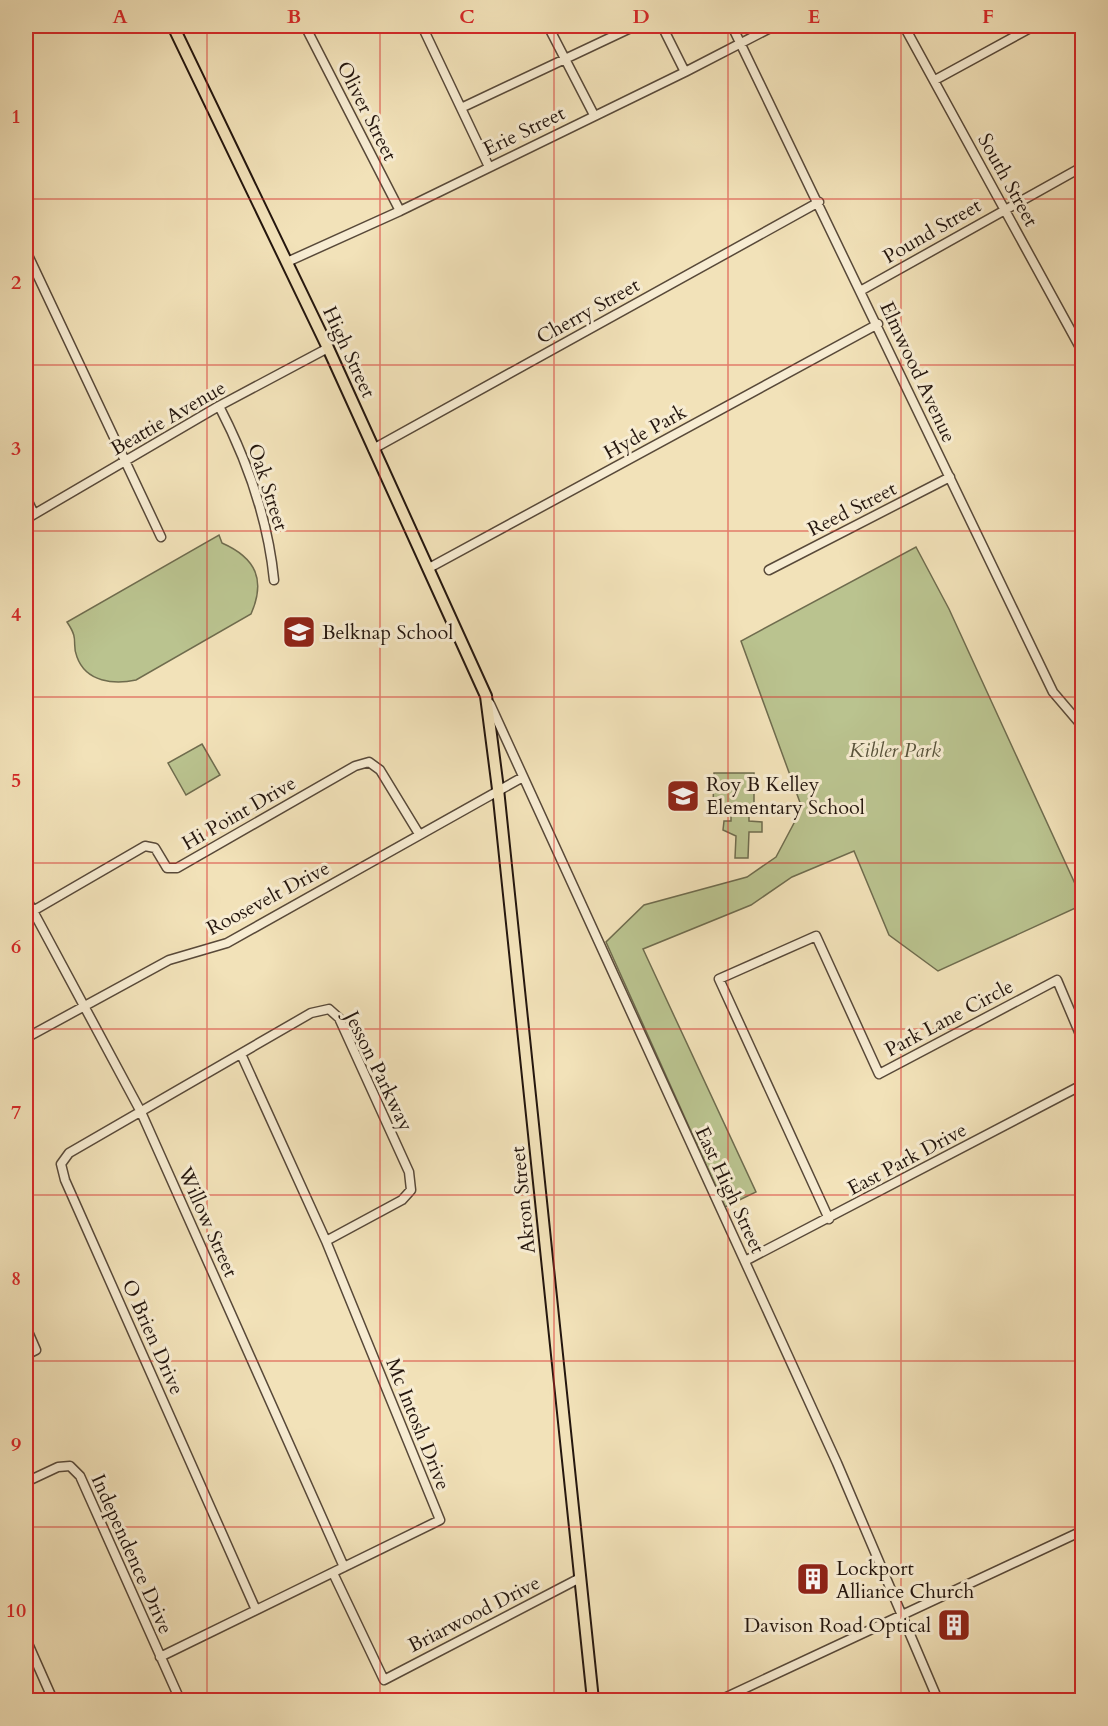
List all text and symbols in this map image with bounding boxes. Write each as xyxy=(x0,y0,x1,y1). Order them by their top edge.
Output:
text: A xyxy=(112,3,128,30)
text: B xyxy=(287,3,301,30)
text: C xyxy=(459,3,475,30)
text: D xyxy=(632,3,650,30)
text: E xyxy=(808,3,820,30)
text: F xyxy=(982,3,994,30)
street label: Oliver Street xyxy=(330,57,404,166)
street label: Erie Street xyxy=(479,99,570,162)
text: 1 xyxy=(11,103,21,130)
street label: South Street xyxy=(971,129,1045,232)
street label: Pound Street xyxy=(878,192,987,270)
text: 2 xyxy=(11,269,21,296)
street label: Cherry Street xyxy=(532,271,645,350)
street label: Elmwood Avenue xyxy=(873,297,963,447)
street label: High Street xyxy=(316,302,382,403)
street label: Beattie Avenue xyxy=(105,374,231,462)
street label: Hyde Park xyxy=(599,398,692,466)
text: 3 xyxy=(11,435,21,462)
street label: Oak Street xyxy=(241,440,295,535)
street label: Reed Street xyxy=(803,475,902,543)
text: 4 xyxy=(11,601,21,628)
school or university icon: Belknap School xyxy=(281,614,317,650)
place label: Belknap School xyxy=(322,619,453,646)
park label: Kibler Park xyxy=(849,737,941,764)
text: 5 xyxy=(11,767,21,794)
street label: Hi Point Drive xyxy=(177,769,301,857)
place label: Roy B Kelley Elementary School xyxy=(706,771,865,821)
school or university icon: Roy B Kelley Elementary School xyxy=(665,778,701,814)
street label: Roosevelt Drive xyxy=(202,854,334,942)
text: 6 xyxy=(11,933,21,960)
street label: Park Lane Circle xyxy=(880,973,1018,1063)
street label: Jesson Parkway xyxy=(337,1004,420,1136)
text: 7 xyxy=(11,1099,21,1126)
street label: East Park Drive xyxy=(843,1116,971,1202)
street label: East High Street xyxy=(689,1122,772,1259)
street label: Akron Street xyxy=(504,1144,542,1255)
street label: Willow Street xyxy=(171,1162,245,1282)
text: 8 xyxy=(11,1265,21,1292)
street label: O Brien Drive xyxy=(116,1275,190,1399)
street label: Mc Intosh Drive xyxy=(379,1354,457,1494)
text: 9 xyxy=(11,1431,21,1458)
street label: Independence Drive xyxy=(85,1470,179,1638)
place label: Lockport Alliance Church xyxy=(836,1555,974,1605)
building icon: Lockport Alliance Church xyxy=(795,1561,831,1597)
street label: Briarwood Drive xyxy=(403,1569,545,1659)
text: 10 xyxy=(6,1597,26,1624)
building icon: Davison Road Optical xyxy=(936,1607,972,1643)
place label: Davison Road Optical xyxy=(744,1612,931,1639)

